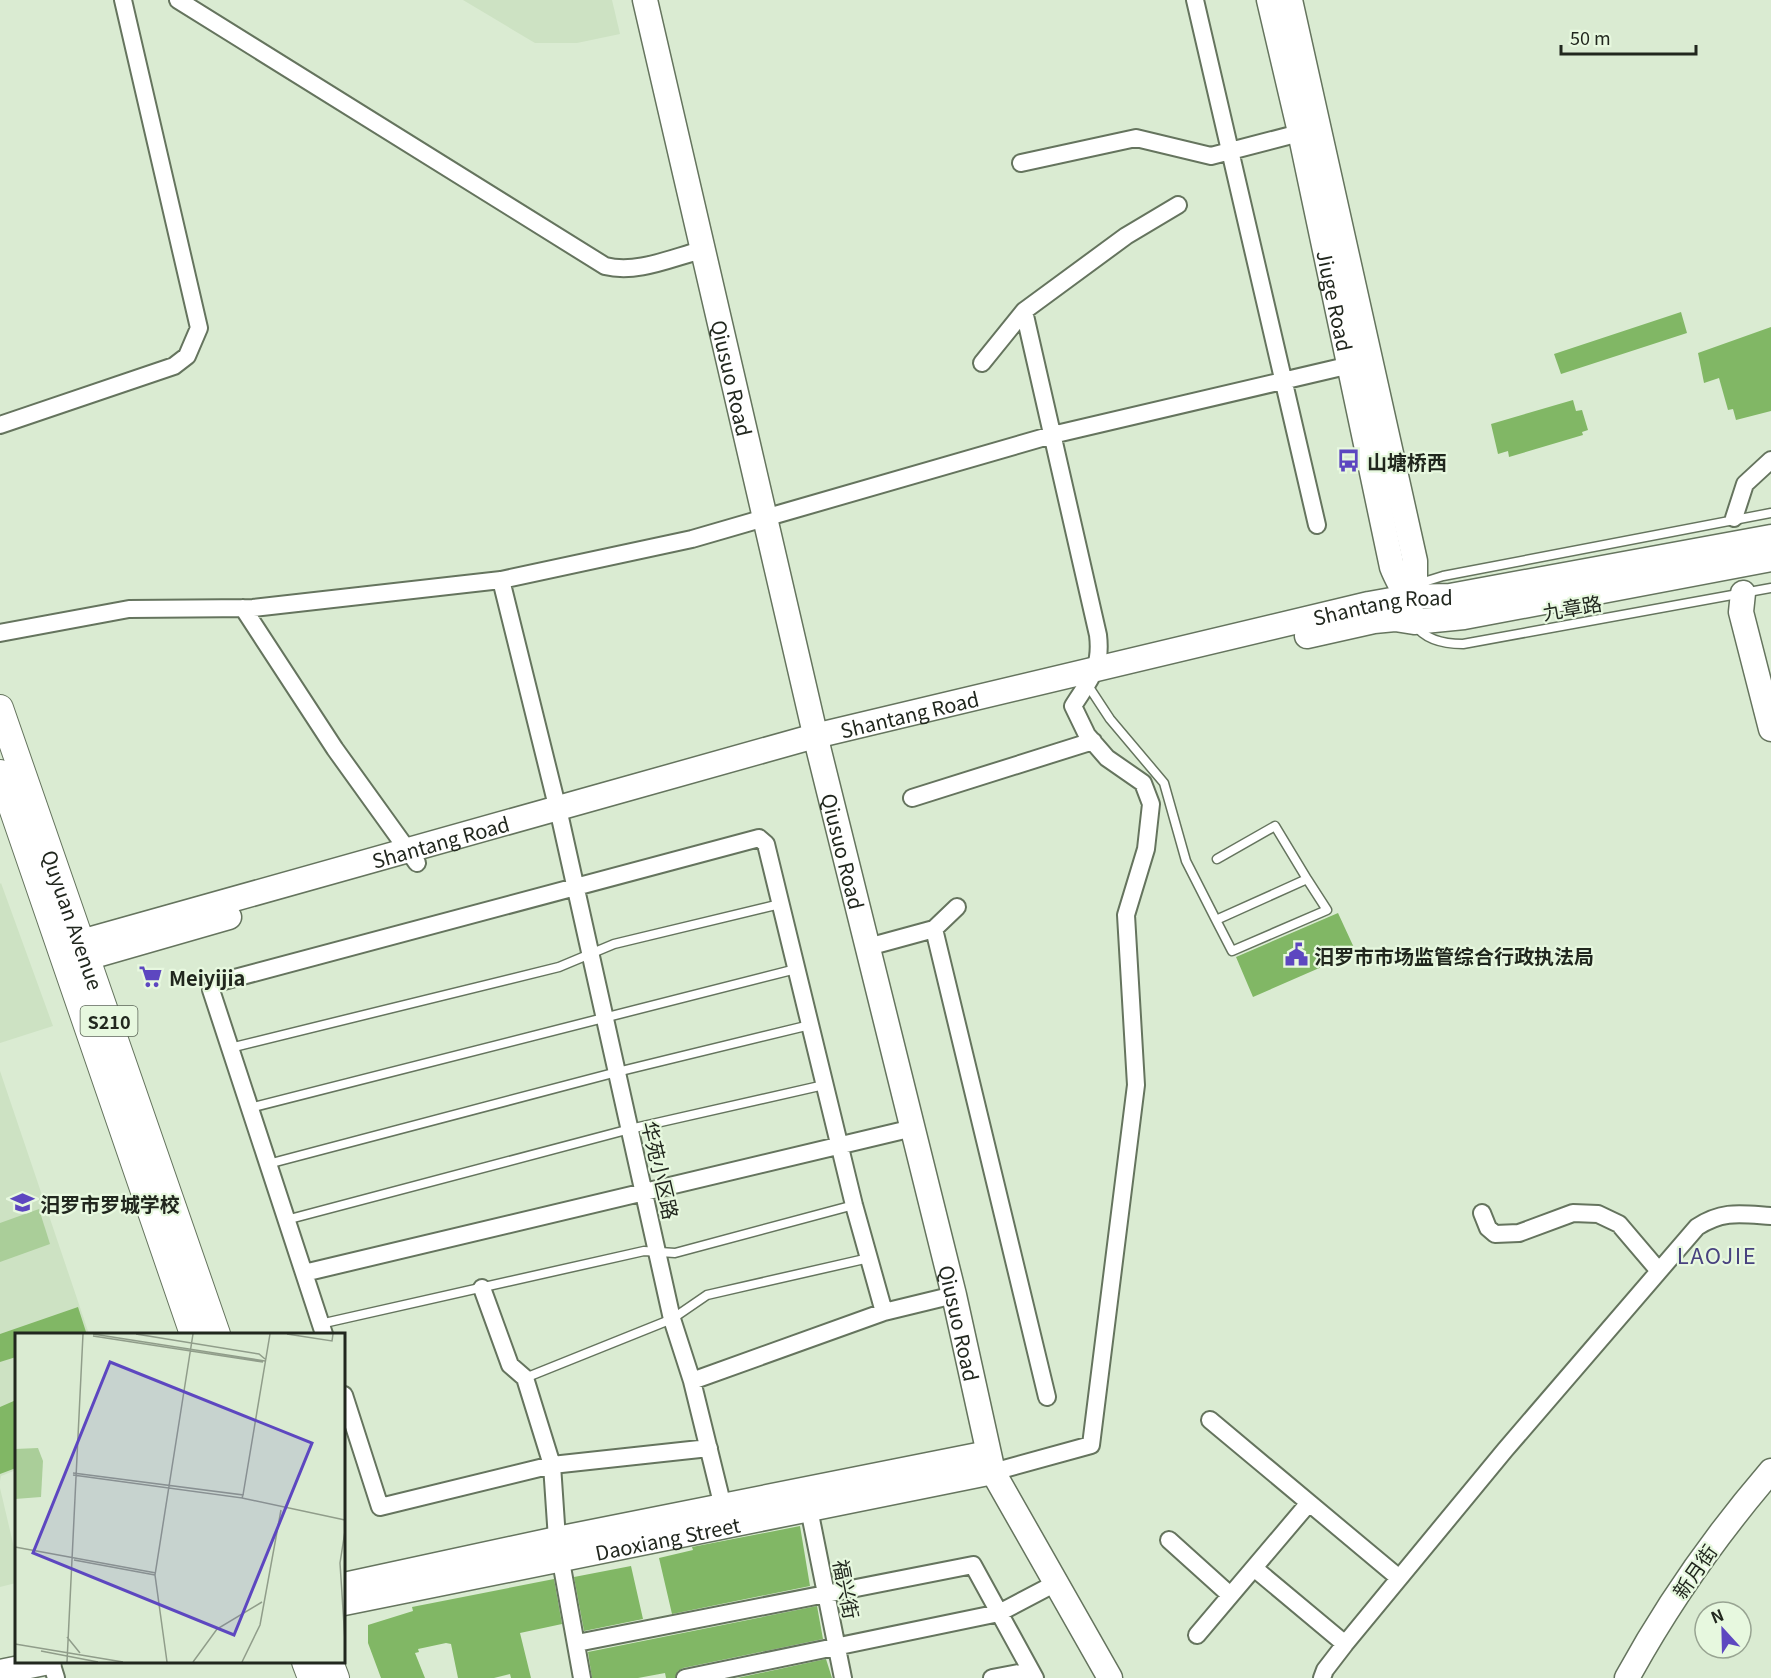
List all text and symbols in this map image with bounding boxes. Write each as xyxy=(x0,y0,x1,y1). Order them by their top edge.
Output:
scale bar xyxy=(1561,18,1696,56)
text: 50 m xyxy=(1570,24,1611,50)
street label: Jiuge Road xyxy=(1311,247,1360,354)
street label: Qiusuo Road xyxy=(705,317,760,439)
place label: 山塘桥西 xyxy=(1367,447,1447,476)
bus stop icon: 山塘桥西 xyxy=(1336,448,1362,474)
street label: Shantang Road xyxy=(1310,581,1453,631)
street label: 九章路 xyxy=(1540,588,1604,626)
street label: Shantang Road xyxy=(837,683,982,744)
street label: Qiusuo Road xyxy=(815,790,872,912)
street label: Shantang Road xyxy=(368,808,513,874)
street label: Quyuan Avenue xyxy=(36,846,111,993)
place label: 汨罗市市场监管综合行政执法局 xyxy=(1314,941,1594,970)
public building icon: 汨罗市市场监管综合行政执法局 xyxy=(1283,942,1309,968)
place label: Meiyijia xyxy=(169,963,245,992)
supermarket icon: Meiyijia xyxy=(138,964,164,990)
road number: S210 xyxy=(80,1006,138,1036)
street label: 华苑小区路 xyxy=(636,1118,686,1222)
place label: 汨罗市罗城学校 xyxy=(40,1189,180,1218)
school or university icon: 汨罗市罗城学校 xyxy=(9,1190,35,1216)
district label: LAOJIE xyxy=(1677,1238,1757,1270)
street label: Qiusuo Road xyxy=(933,1262,987,1384)
inset map xyxy=(15,1333,345,1663)
street label: Daoxiang Street xyxy=(592,1509,743,1566)
street label: 新月街 xyxy=(1665,1538,1723,1604)
street label: 福兴街 xyxy=(827,1557,867,1621)
north arrow xyxy=(1693,1600,1753,1660)
text: N xyxy=(1707,1602,1727,1629)

